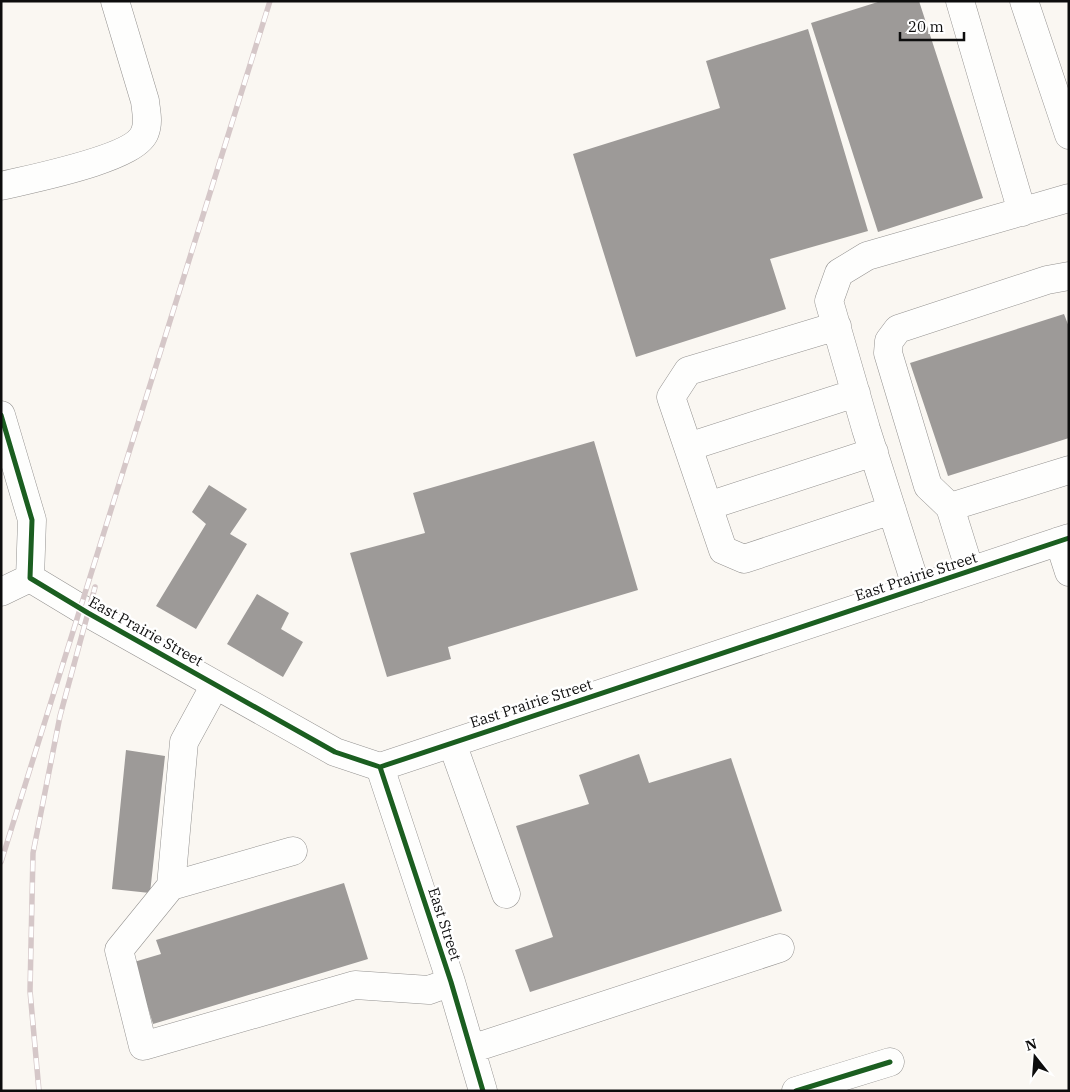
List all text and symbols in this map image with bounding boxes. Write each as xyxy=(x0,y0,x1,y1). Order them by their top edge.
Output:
scale bar xyxy=(900,10,964,42)
text: 20 m xyxy=(908,17,944,36)
street label: East Prairie Street xyxy=(852,547,980,605)
street label: East Prairie Street xyxy=(86,592,206,670)
street label: East Prairie Street xyxy=(467,674,595,732)
street label: East Street xyxy=(424,885,466,963)
north arrow xyxy=(1010,1032,1060,1082)
text: N xyxy=(1023,1034,1039,1055)

